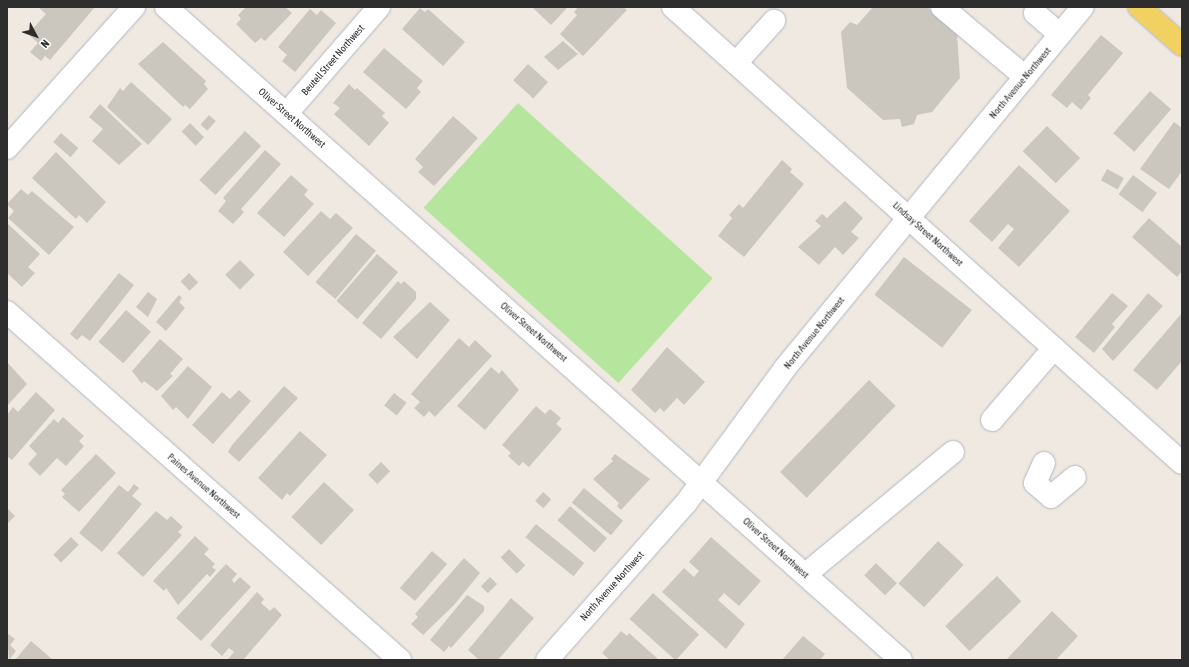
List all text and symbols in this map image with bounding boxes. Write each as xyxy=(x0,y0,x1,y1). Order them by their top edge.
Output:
north arrow xyxy=(16,16,56,56)
street label: Beutell Street Northwest xyxy=(299,22,367,98)
text: N xyxy=(38,37,52,50)
street label: North Avenue Northwest xyxy=(987,45,1053,121)
street label: Oliver Street Northwest xyxy=(256,86,328,150)
street label: Lindsay Street Northwest xyxy=(890,199,966,269)
street label: North Avenue Northwest xyxy=(781,294,847,372)
street label: Oliver Street Northwest xyxy=(498,300,570,364)
street label: Paines Avenue Northwest xyxy=(165,451,243,521)
street label: Oliver Street Northwest xyxy=(740,515,812,581)
street label: North Avenue Northwest xyxy=(578,549,646,623)

